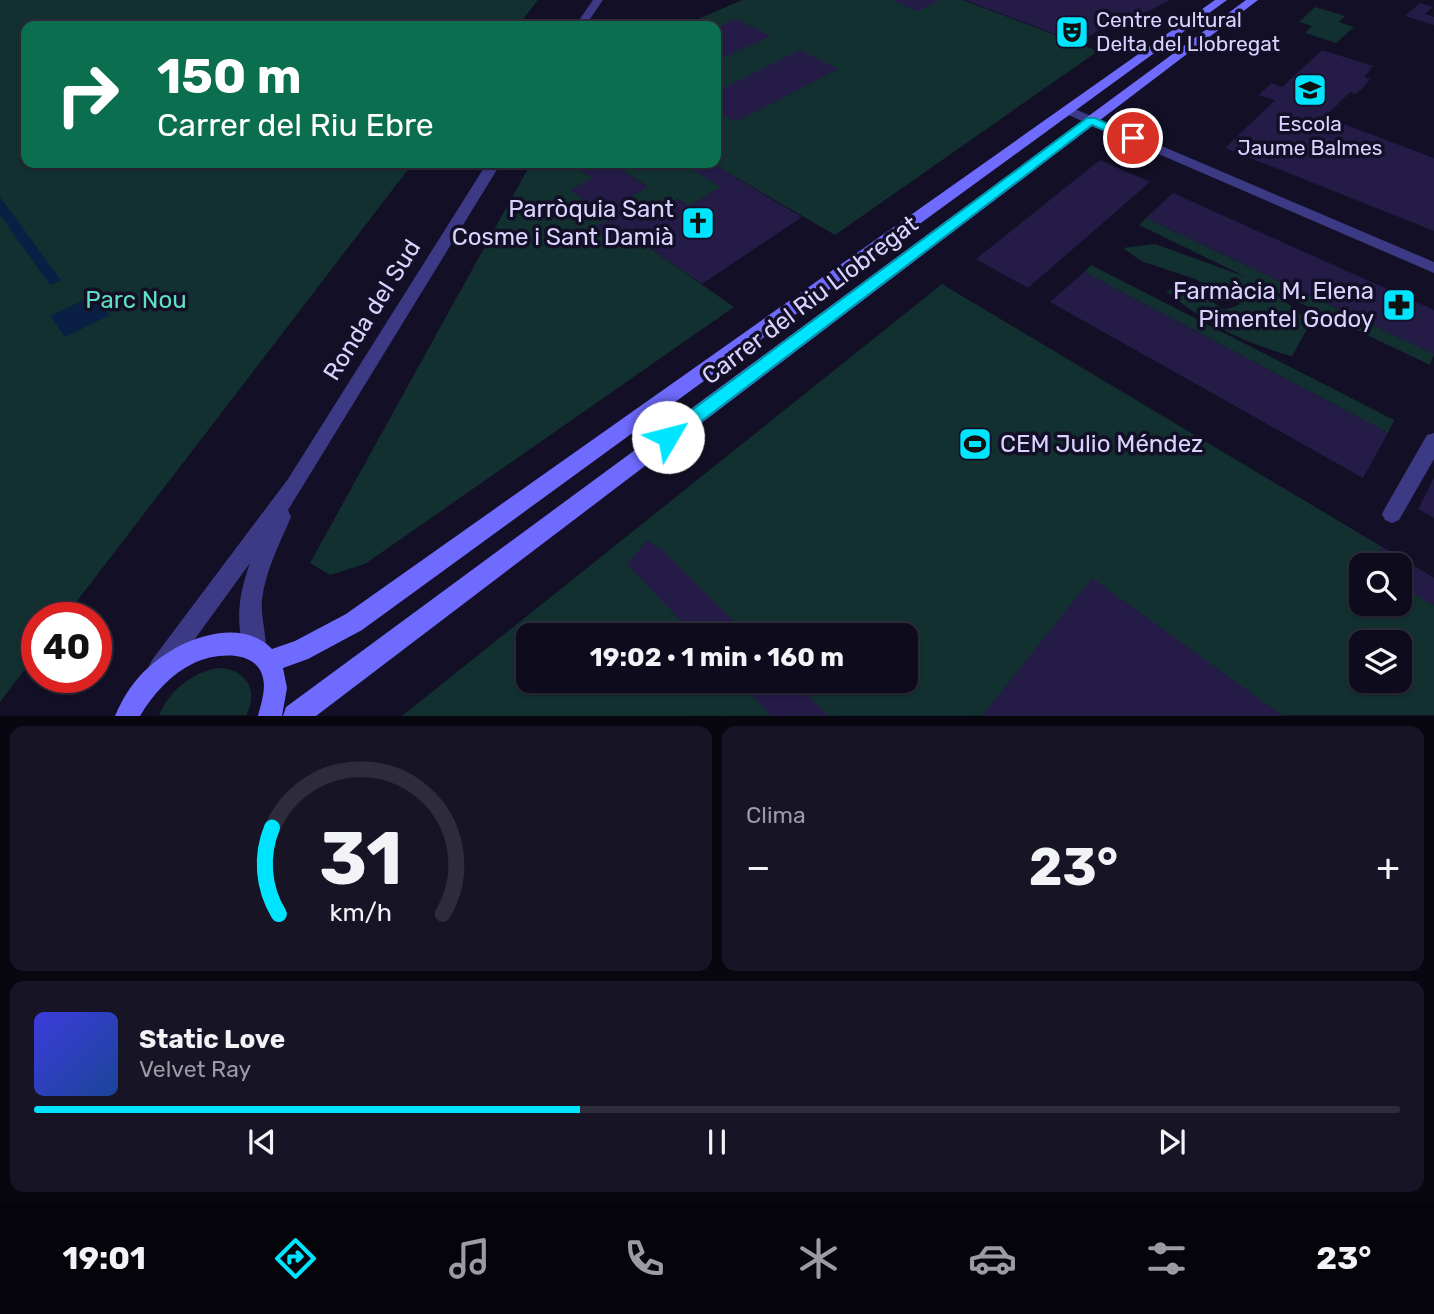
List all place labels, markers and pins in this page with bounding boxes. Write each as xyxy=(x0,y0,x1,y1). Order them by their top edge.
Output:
place label: Centre cultural Delta del Llobregat xyxy=(1096,7,1280,56)
theatre icon: Centre cultural Delta del Llobregat xyxy=(1053,13,1091,51)
school or university icon: Escola Jaume Balmes xyxy=(1291,71,1329,109)
pin xyxy=(1103,108,1163,168)
place label: Escola Jaume Balmes xyxy=(1238,111,1382,160)
place label: Parròquia Sant Cosme i Sant Damià xyxy=(452,195,674,251)
church icon: Parròquia Sant Cosme i Sant Damià xyxy=(679,204,717,242)
place label: Farmàcia M. Elena Pimentel Godoy xyxy=(1173,277,1374,333)
pharmacy icon: Farmàcia M. Elena Pimentel Godoy xyxy=(1380,286,1418,324)
sports icon: CEM Julio Méndez xyxy=(956,425,994,463)
place label: CEM Julio Méndez xyxy=(1000,430,1203,458)

